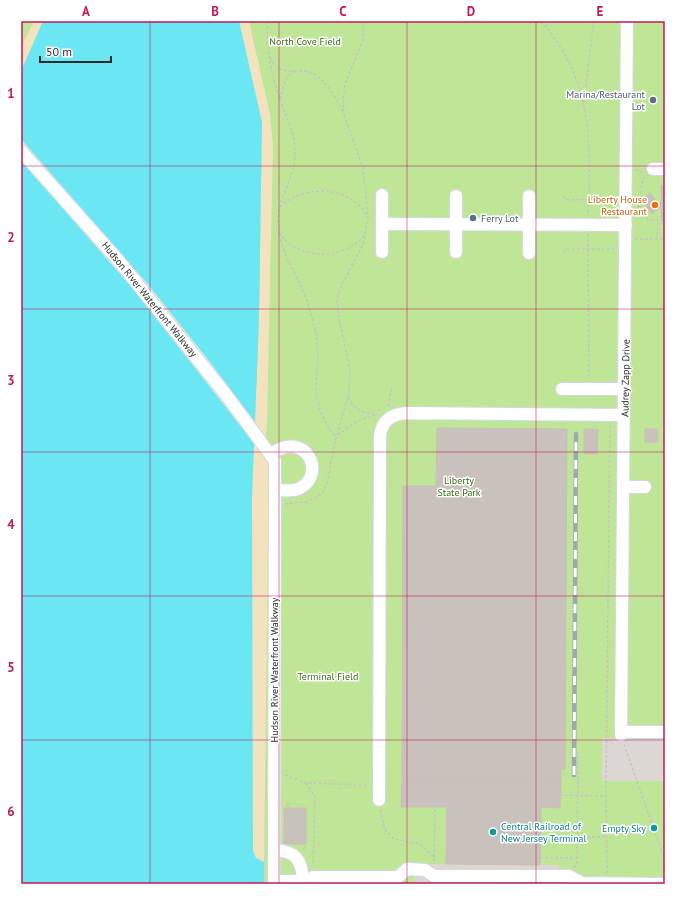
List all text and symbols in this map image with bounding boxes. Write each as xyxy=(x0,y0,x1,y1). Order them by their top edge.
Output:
text: A xyxy=(82,3,90,20)
text: B xyxy=(211,3,219,20)
text: C xyxy=(339,3,347,20)
text: D xyxy=(467,3,475,20)
text: E xyxy=(597,3,604,20)
park label: North Cove Field xyxy=(269,35,341,48)
scale bar xyxy=(40,38,111,64)
text: 50 m xyxy=(46,44,72,59)
text: 1 xyxy=(7,85,15,102)
place label: Marina/Restaurant Lot xyxy=(566,88,646,113)
marker: Marina/Restaurant Lot xyxy=(648,95,658,105)
place label: Liberty House Restaurant xyxy=(588,193,648,218)
marker: Liberty House Restaurant xyxy=(650,200,660,210)
place label: Ferry Lot xyxy=(481,212,519,225)
marker: Ferry Lot xyxy=(468,213,478,223)
text: 2 xyxy=(7,229,15,246)
street label: Hudson River Waterfront Walkway xyxy=(99,239,200,360)
street label: Audrey Zapp Drive xyxy=(618,339,633,417)
text: 3 xyxy=(7,372,15,389)
park label: Liberty State Park xyxy=(437,474,481,499)
text: 4 xyxy=(7,516,15,533)
street label: Hudson River Waterfront Walkway xyxy=(268,597,281,742)
text: 5 xyxy=(7,659,15,676)
park label: Terminal Field xyxy=(298,670,358,683)
text: 6 xyxy=(7,803,15,820)
place label: Central Railroad of New Jersey Terminal xyxy=(501,820,587,845)
place label: Empty Sky xyxy=(602,822,646,835)
marker: Empty Sky xyxy=(649,823,659,833)
marker: Central Railroad of New Jersey Terminal xyxy=(488,827,498,837)

